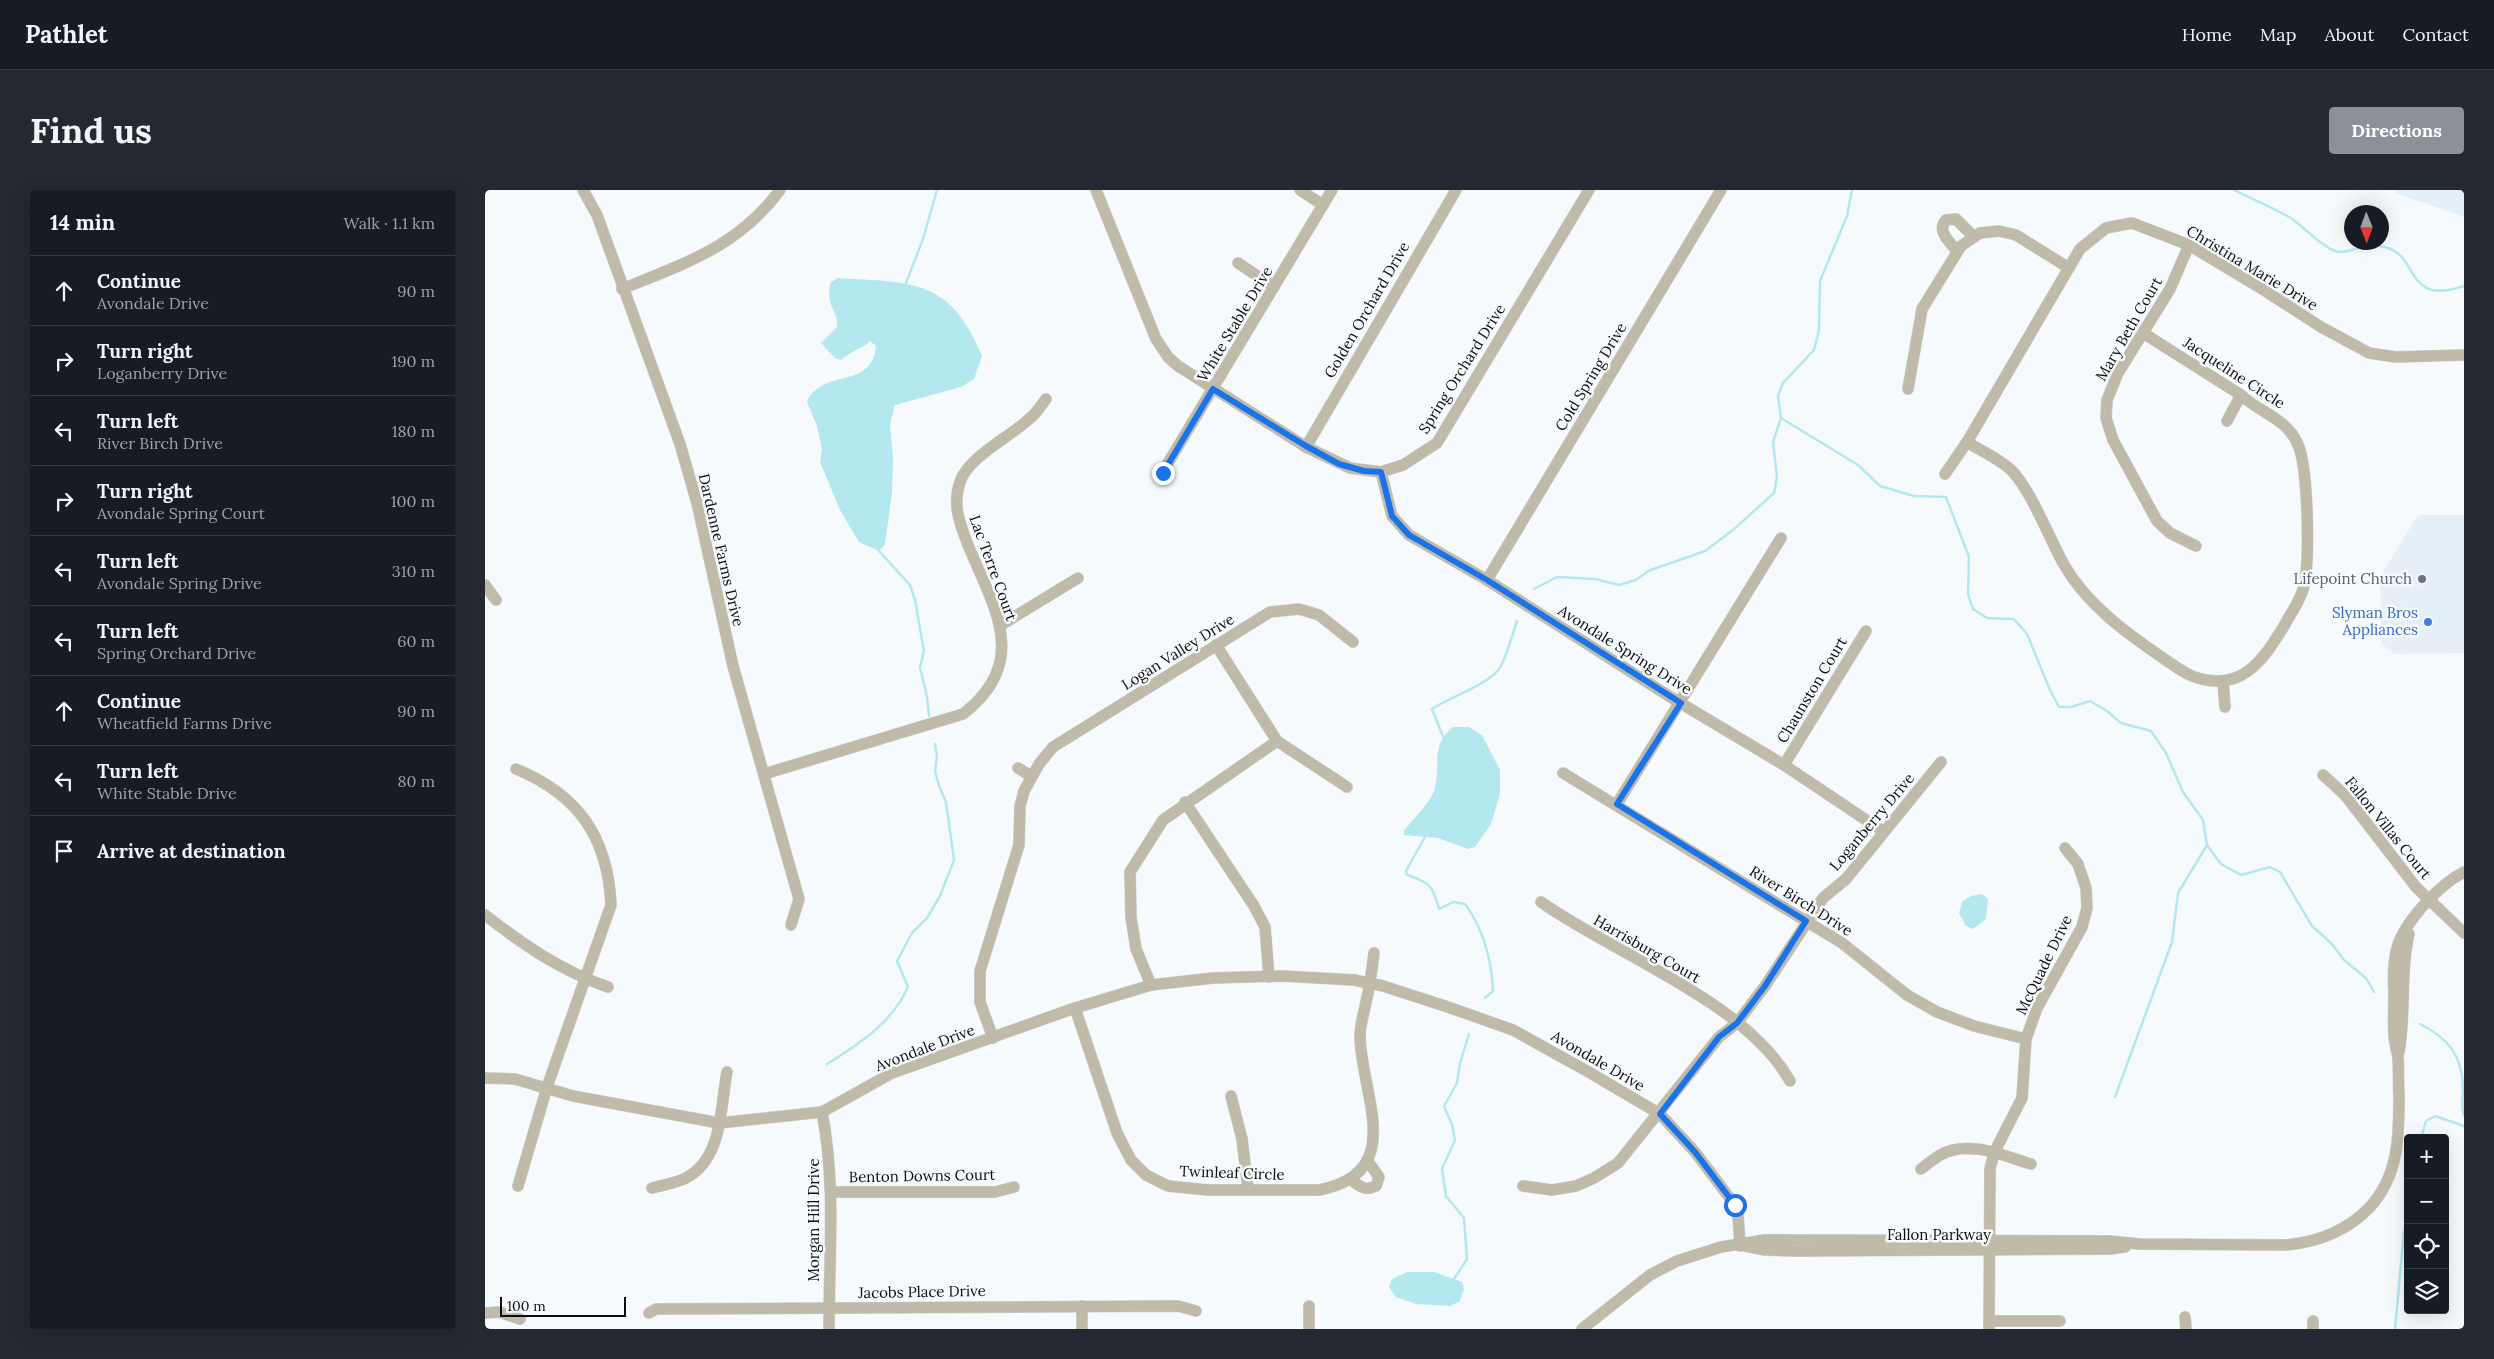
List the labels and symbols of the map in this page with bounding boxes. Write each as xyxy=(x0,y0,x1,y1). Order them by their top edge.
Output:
north arrow xyxy=(2344,205,2389,250)
street label: Christina Marie Drive xyxy=(2183,221,2321,314)
street label: Golden Orchard Drive xyxy=(1320,238,1413,381)
street label: White Stable Drive xyxy=(1193,263,1276,385)
street label: Mary Beth Court xyxy=(2091,273,2166,384)
street label: Spring Orchard Drive xyxy=(1414,300,1509,437)
street label: Cold Spring Drive xyxy=(1551,319,1630,434)
street label: Jacqueline Circle xyxy=(2179,332,2289,413)
route end xyxy=(1152,462,1175,485)
street label: Dardenne Farms Drive xyxy=(695,472,748,628)
street label: Lac Terre Court xyxy=(966,512,1021,624)
place label: Lifepoint Church xyxy=(2294,569,2412,588)
marker: Lifepoint Church xyxy=(2416,573,2428,585)
street label: Avondale Spring Drive xyxy=(1554,600,1696,699)
place label: Slyman Bros Appliances xyxy=(2332,603,2418,639)
street label: Logan Valley Drive xyxy=(1118,609,1238,694)
marker: Slyman Bros Appliances xyxy=(2422,616,2434,628)
street label: Chaunston Court xyxy=(1772,633,1851,746)
street label: Loganberry Drive xyxy=(1825,769,1918,875)
street label: Fallon Villas Court xyxy=(2341,773,2436,883)
street label: River Birch Drive xyxy=(1746,861,1856,940)
street label: Harrisburg Court xyxy=(1590,910,1704,987)
street label: McQuade Drive xyxy=(2011,912,2076,1018)
street label: Avondale Drive xyxy=(872,1020,977,1076)
street label: Avondale Drive xyxy=(1547,1026,1648,1095)
street label: Morgan Hill Drive xyxy=(804,1158,823,1282)
street label: Twinleaf Circle xyxy=(1179,1161,1285,1184)
street label: Benton Downs Court xyxy=(849,1165,996,1186)
route start xyxy=(1724,1194,1747,1217)
street label: Fallon Parkway xyxy=(1887,1225,1991,1244)
street label: Jacobs Place Drive xyxy=(857,1281,986,1302)
scale bar xyxy=(500,1294,626,1317)

